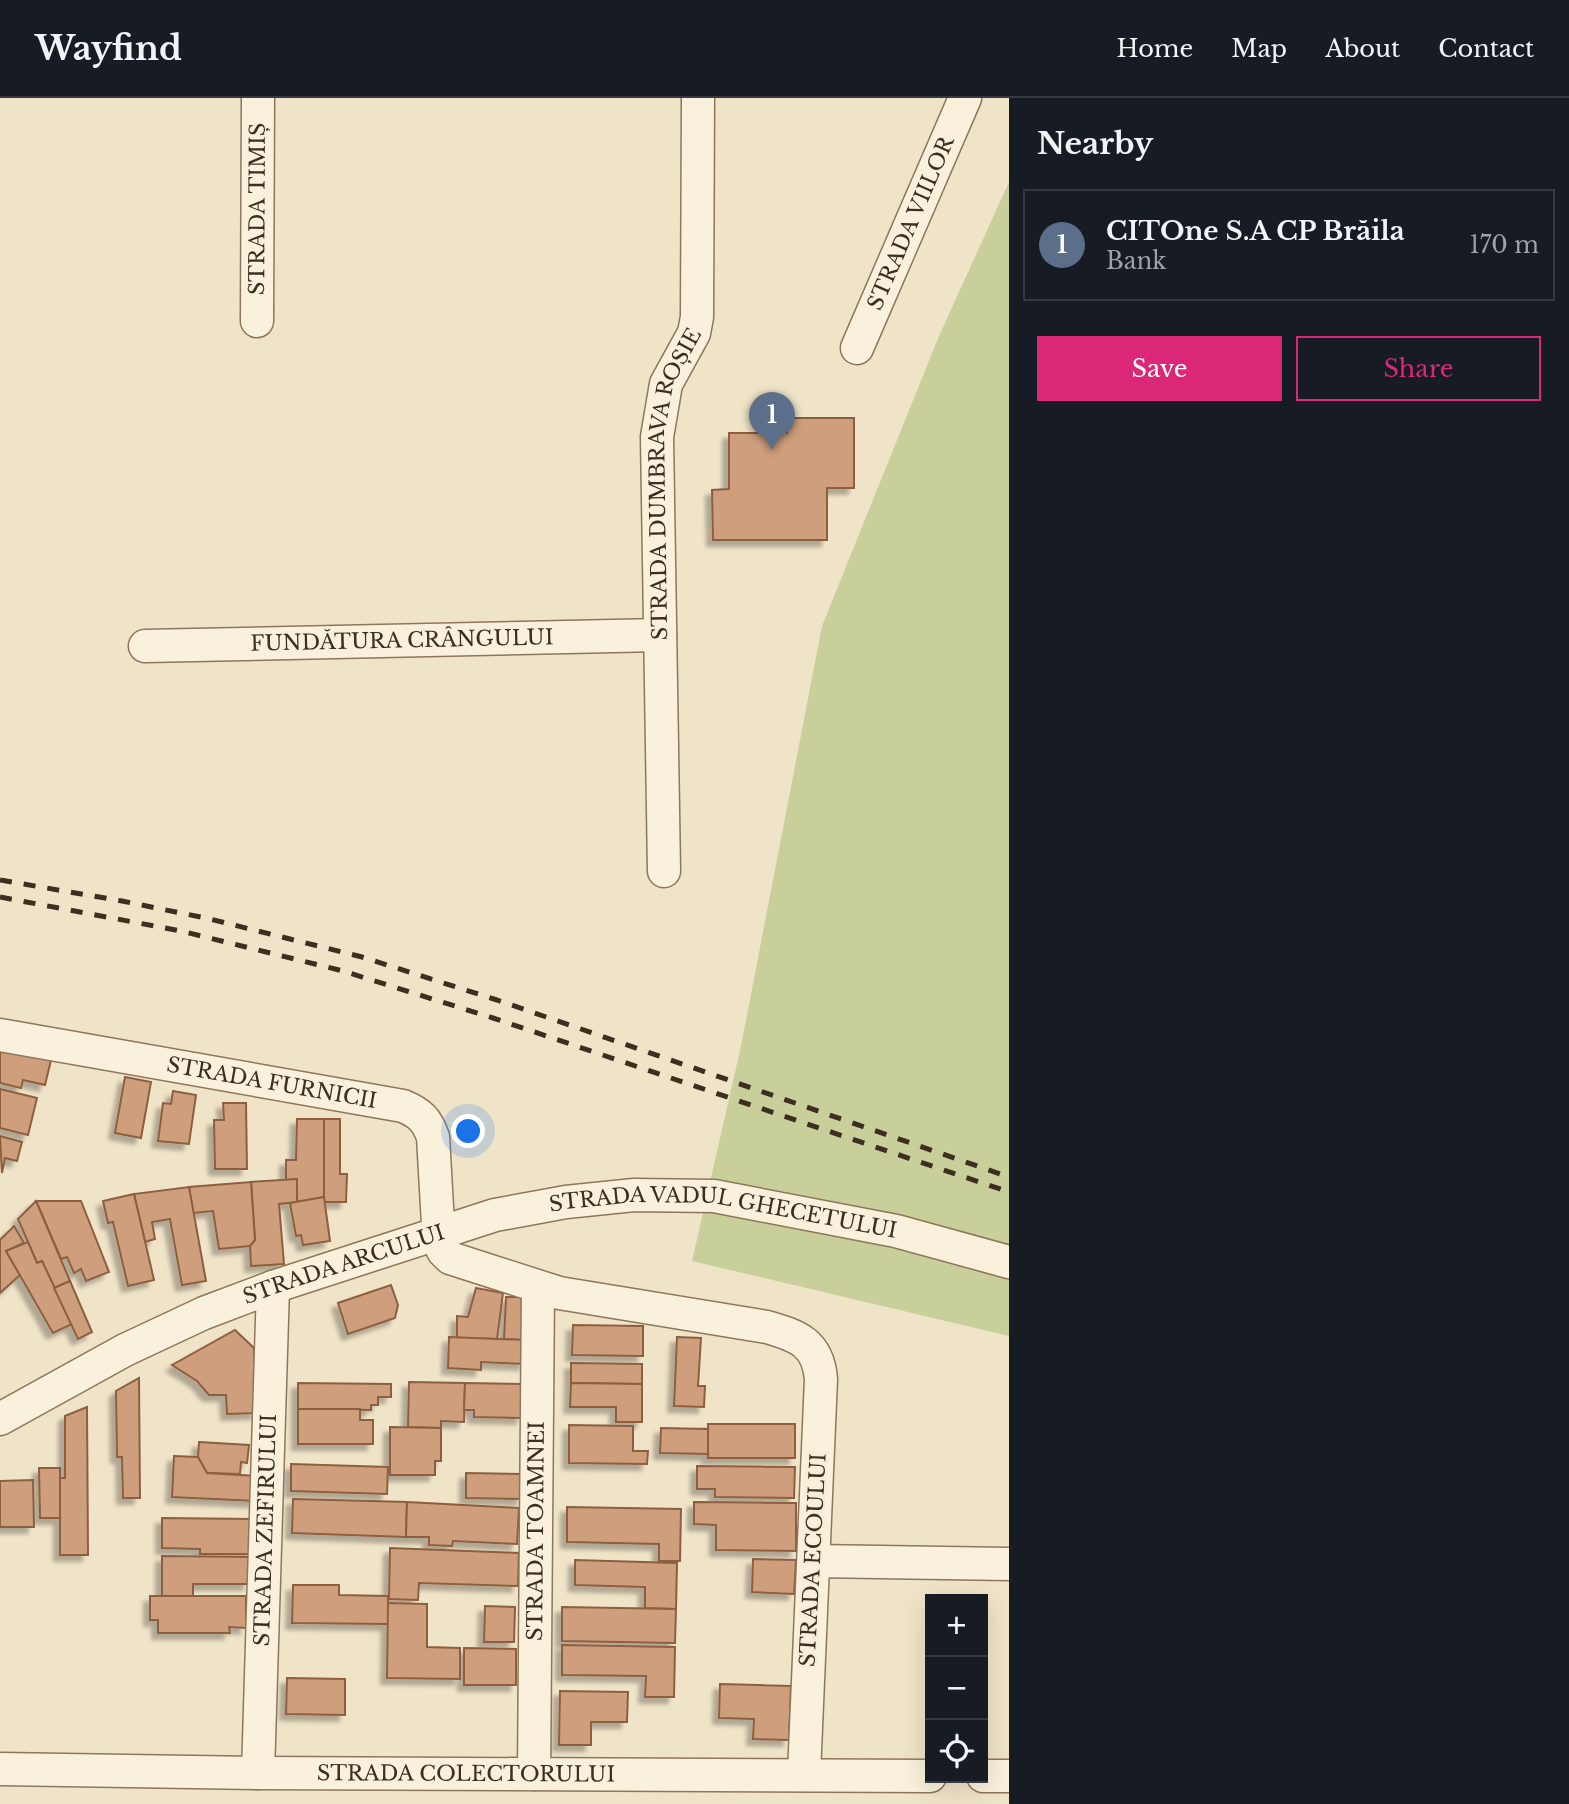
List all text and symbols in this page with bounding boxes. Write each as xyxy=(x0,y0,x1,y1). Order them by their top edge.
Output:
text: Wayfind xyxy=(35,28,182,69)
text: Home xyxy=(1117,34,1193,63)
text: Map xyxy=(1231,34,1287,63)
text: About xyxy=(1325,34,1400,63)
text: Contact xyxy=(1438,34,1534,63)
street label: STRADA TIMIȘ xyxy=(244,123,271,295)
text: Nearby xyxy=(1037,125,1153,162)
street label: STRADA VIILOR xyxy=(862,131,960,314)
text: CITOne S.A CP Brăila xyxy=(1106,215,1405,247)
text: 1 xyxy=(1057,231,1067,259)
text: 170 m xyxy=(1469,231,1539,259)
text: Bank xyxy=(1106,247,1166,275)
street label: STRADA DUMBRAVA ROȘIE xyxy=(644,324,707,641)
button: Save xyxy=(1037,336,1282,401)
button: Share xyxy=(1296,336,1541,401)
pin: 1 xyxy=(749,392,795,450)
street label: FUNDĂTURA CRÂNGULUI xyxy=(250,624,554,657)
street label: STRADA FURNICII xyxy=(165,1052,379,1114)
your location xyxy=(451,1114,485,1148)
street label: STRADA VADUL GHECETULUI xyxy=(547,1182,899,1244)
street label: STRADA ARCULUI xyxy=(239,1219,448,1310)
street label: STRADA ZEFIRULUI xyxy=(249,1413,282,1647)
street label: STRADA TOAMNEI xyxy=(522,1421,550,1641)
street label: STRADA ECOULUI xyxy=(794,1453,832,1667)
map controls xyxy=(925,1594,988,1783)
button: + xyxy=(925,1594,988,1657)
button: − xyxy=(925,1657,988,1720)
button: locate xyxy=(925,1720,988,1783)
street label: STRADA COLECTORULUI xyxy=(317,1760,615,1788)

